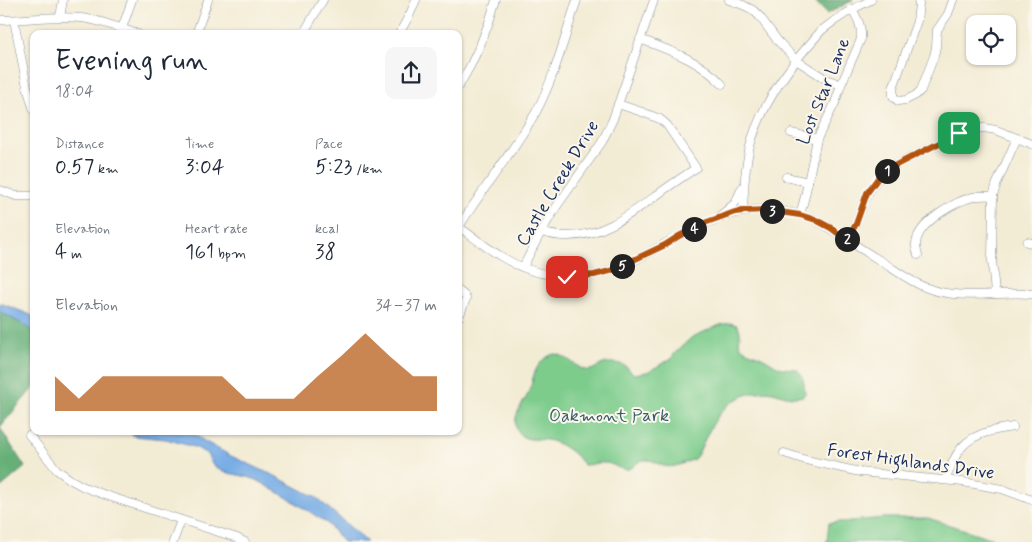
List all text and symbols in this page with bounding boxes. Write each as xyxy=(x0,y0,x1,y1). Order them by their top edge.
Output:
map controls xyxy=(966,15,1016,65)
button: locate xyxy=(966,15,1016,65)
street label: Lost Star Lane xyxy=(792,34,856,148)
text: Evening run xyxy=(55,43,208,80)
button: share xyxy=(385,47,437,99)
text: 18:04 xyxy=(55,81,94,102)
pin xyxy=(938,112,980,154)
street label: Castle Creek Drive xyxy=(511,116,605,251)
icon: arrive xyxy=(945,119,973,147)
text: Distance xyxy=(55,135,104,153)
text: Time xyxy=(185,135,214,153)
text: Pace xyxy=(315,135,343,153)
text: 0.57 xyxy=(55,153,94,181)
text: 3:04 xyxy=(185,153,225,181)
text: 5:23 xyxy=(315,153,352,181)
pin: 1 xyxy=(874,158,900,184)
text: km xyxy=(94,160,119,178)
text: /km xyxy=(352,160,383,178)
text: 1 xyxy=(884,162,891,180)
pin: 3 xyxy=(760,198,784,224)
text: 3 xyxy=(769,202,776,220)
pin: 4 xyxy=(682,216,706,242)
text: Elevation xyxy=(55,220,110,238)
text: Heart rate xyxy=(185,220,248,238)
text: kcal xyxy=(315,220,339,238)
text: 4 xyxy=(690,220,699,238)
pin: 2 xyxy=(834,226,860,252)
text: 2 xyxy=(844,230,851,248)
text: 4 xyxy=(55,238,67,266)
text: 161 xyxy=(185,238,214,266)
text: 38 xyxy=(315,238,336,266)
text: m xyxy=(67,245,82,263)
text: bpm xyxy=(214,245,246,263)
pin: 5 xyxy=(610,254,634,278)
pin xyxy=(546,256,588,298)
text: 5 xyxy=(618,257,627,275)
icon: check xyxy=(553,263,581,291)
text: Elevation xyxy=(55,295,118,316)
text: 34–37 m xyxy=(375,295,437,316)
park label: Oakmont Park xyxy=(549,404,669,428)
street label: Forest Highlands Drive xyxy=(825,438,996,488)

